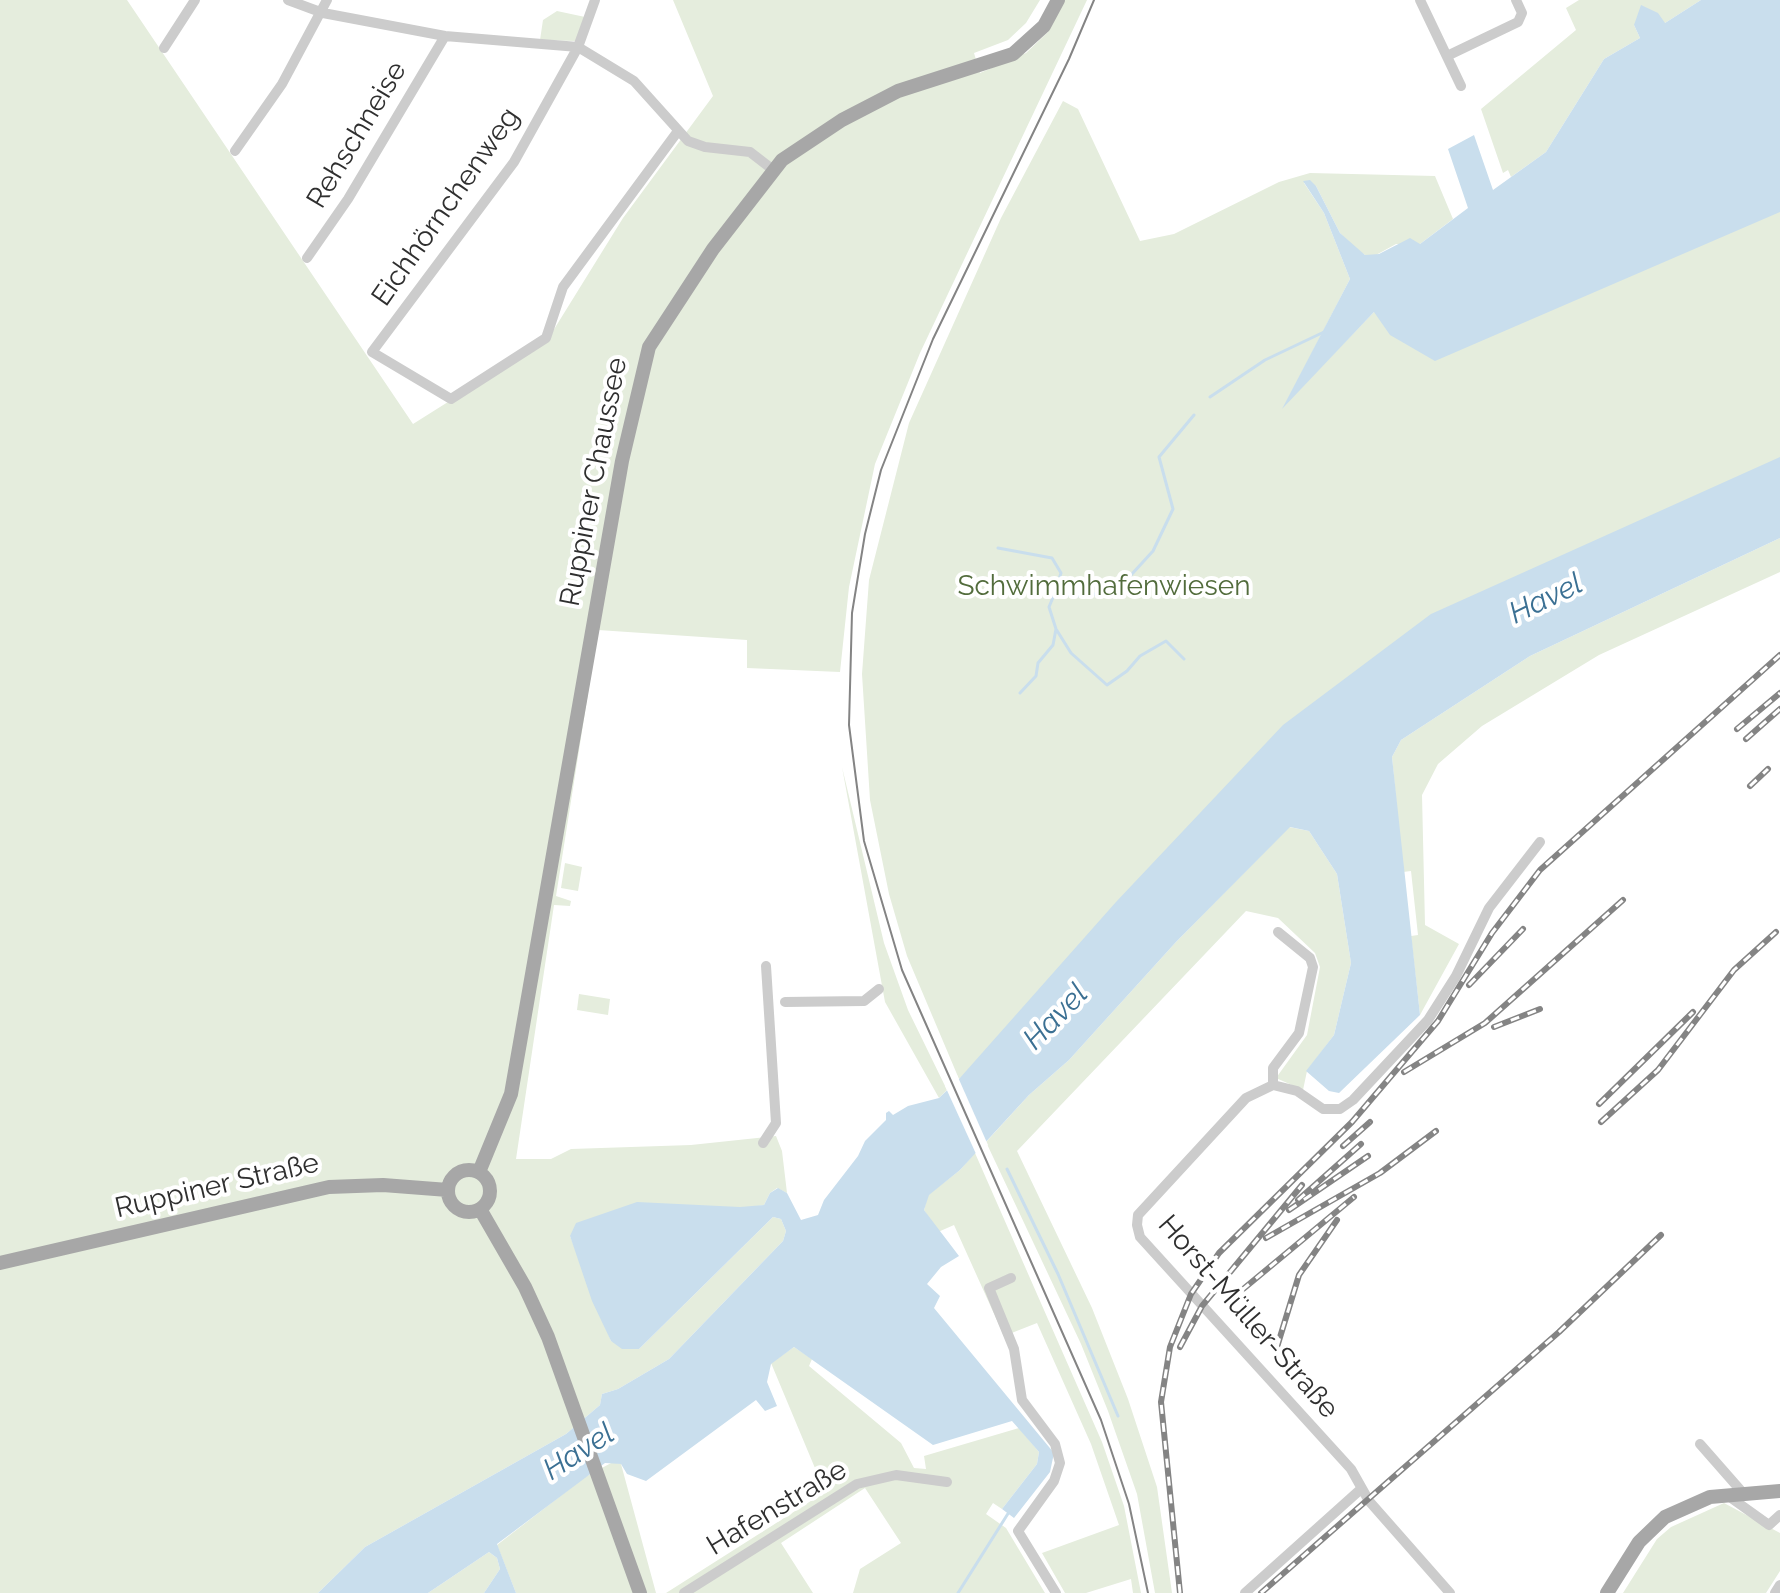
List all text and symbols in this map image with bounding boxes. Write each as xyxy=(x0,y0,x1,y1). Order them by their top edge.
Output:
street label: Rehschneise xyxy=(300,56,414,214)
street label: Eichhörnchenweg xyxy=(365,101,527,313)
street label: Ruppiner Chaussee xyxy=(553,355,635,609)
water label: Havel xyxy=(1503,566,1589,632)
park label: Schwimmhafenwiesen xyxy=(957,570,1251,604)
water label: Havel xyxy=(1016,977,1096,1057)
street label: Ruppiner Straße xyxy=(112,1146,322,1226)
street label: Horst-Müller-Straße xyxy=(1151,1209,1345,1425)
water label: Havel xyxy=(537,1416,621,1488)
street label: Hafenstraße xyxy=(701,1453,853,1563)

